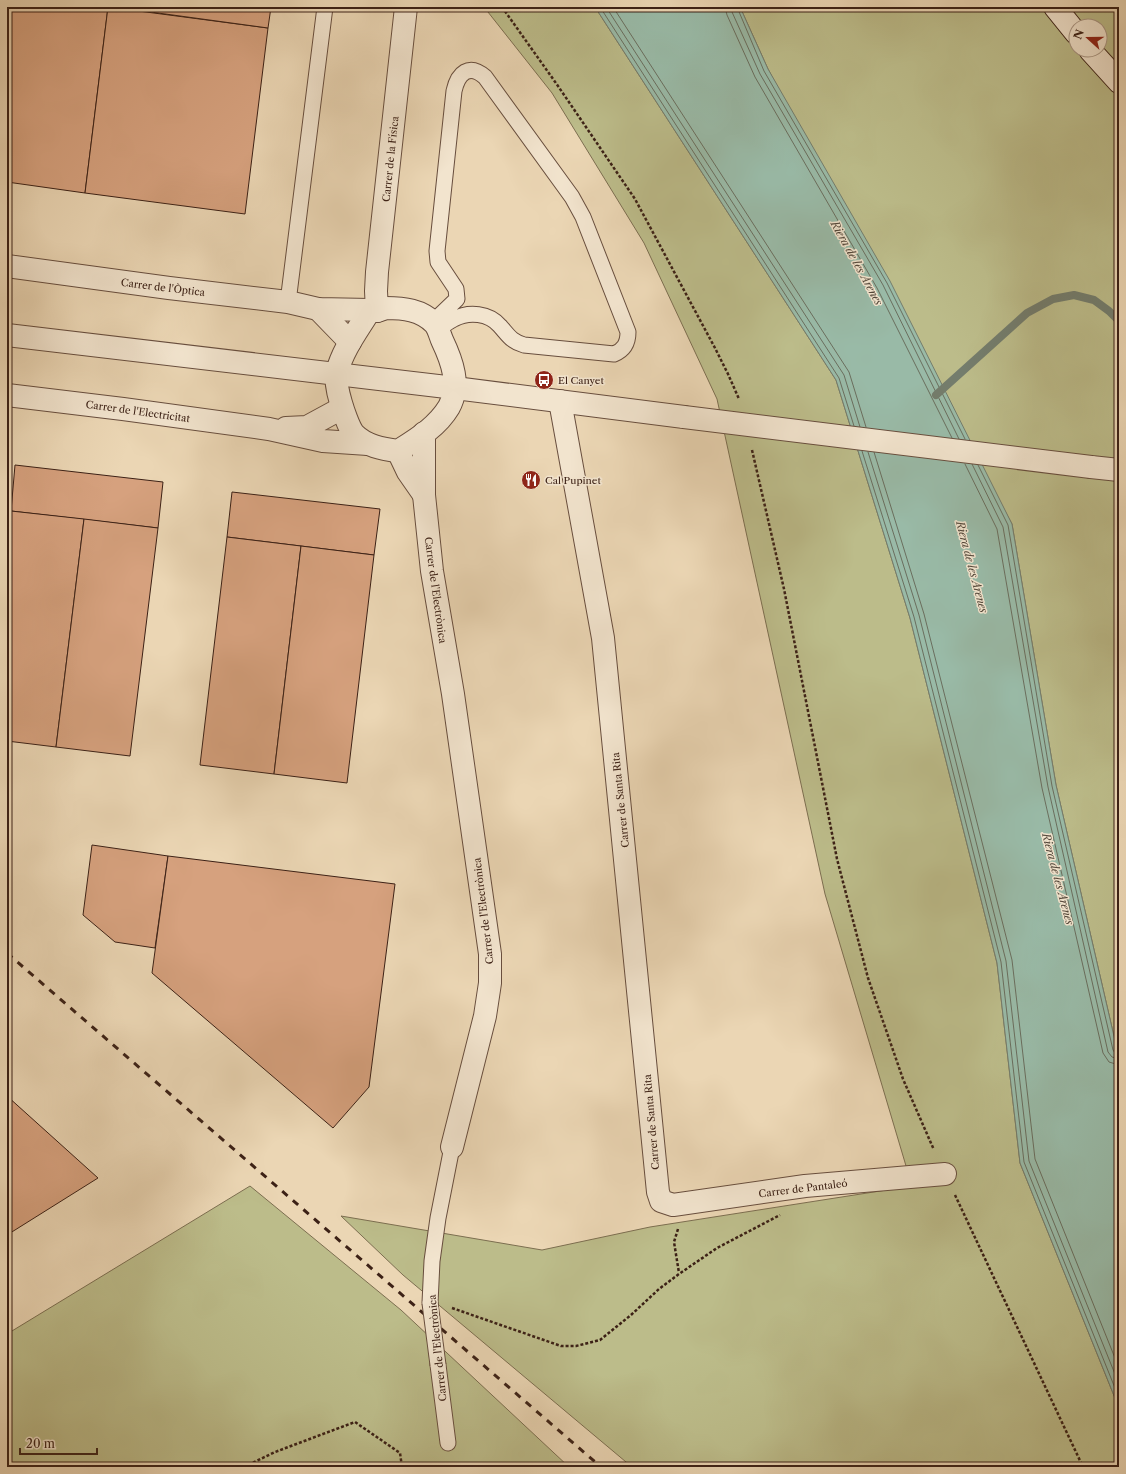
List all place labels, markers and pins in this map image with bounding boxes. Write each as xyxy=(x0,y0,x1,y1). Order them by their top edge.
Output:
bus stop icon: El Canyet xyxy=(533,369,555,391)
place label: El Canyet xyxy=(558,374,604,387)
restaurant icon: Cal Pupinet xyxy=(520,469,542,491)
place label: Cal Pupinet xyxy=(545,474,601,487)

